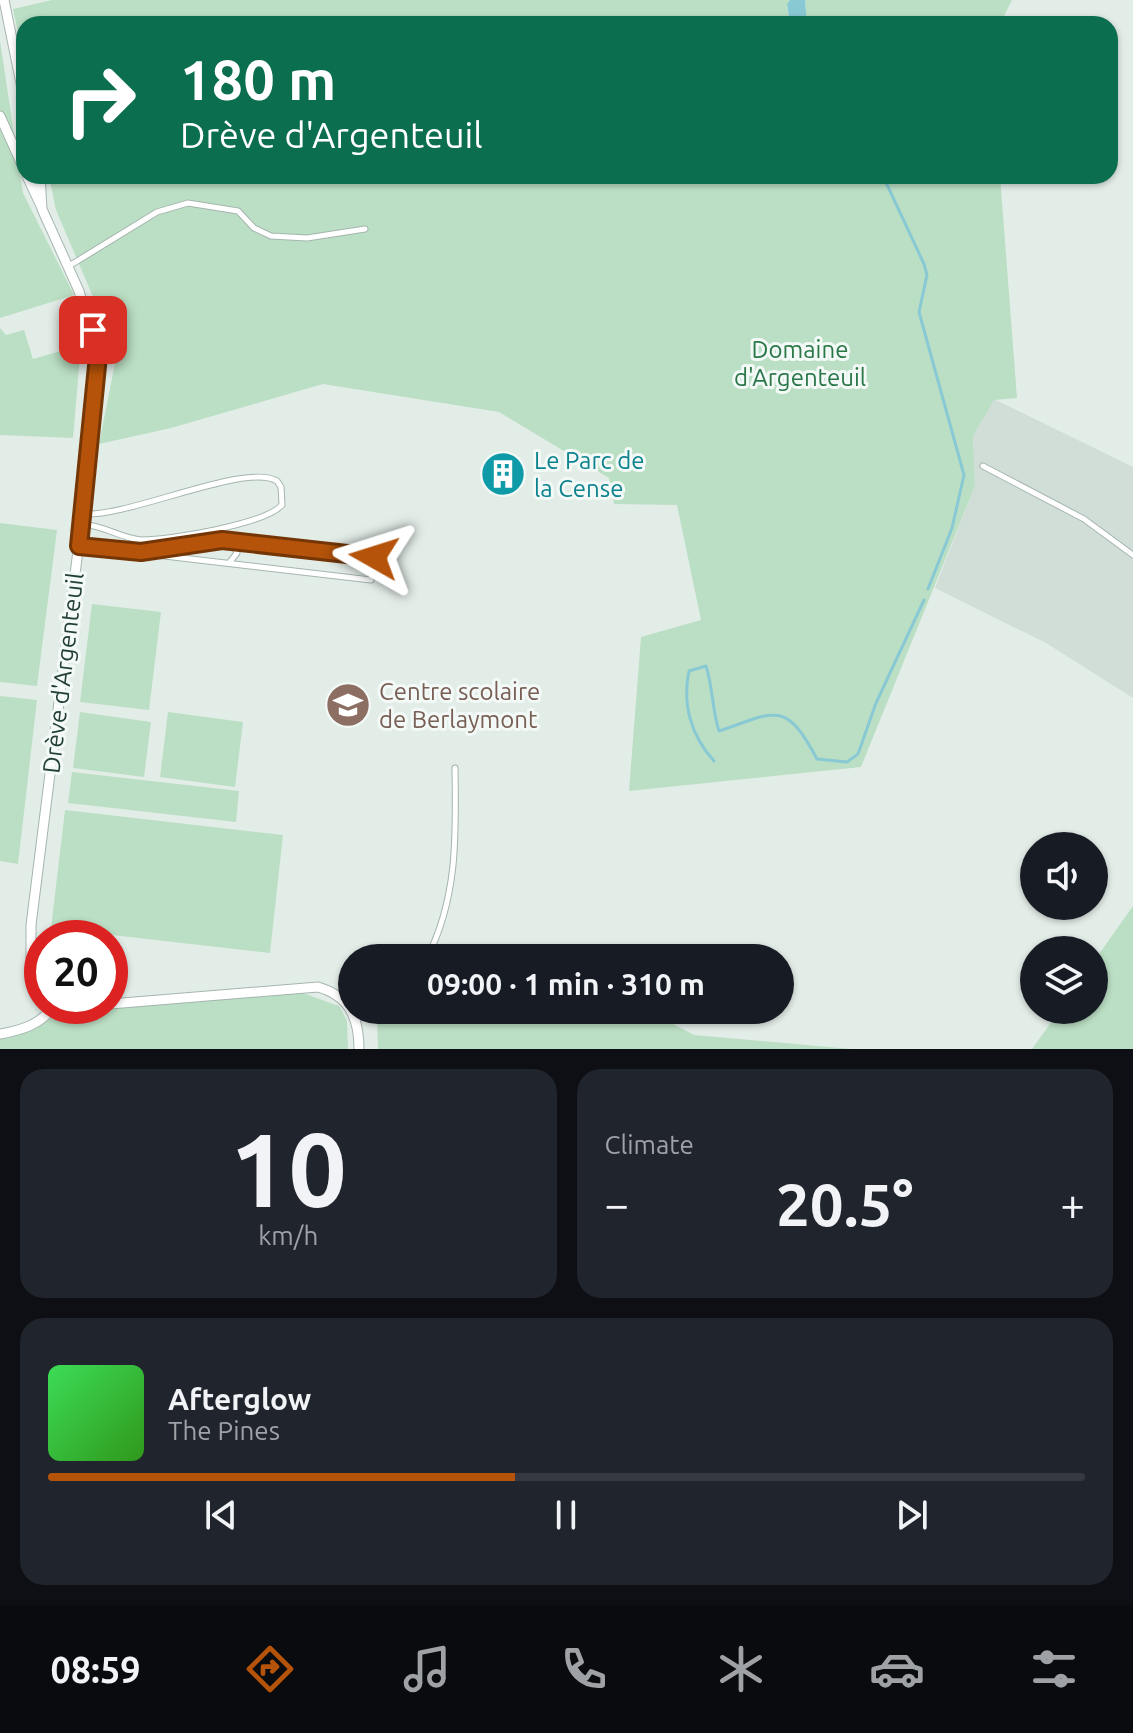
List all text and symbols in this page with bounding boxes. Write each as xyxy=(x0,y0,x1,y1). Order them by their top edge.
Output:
icon: right xyxy=(48,48,152,152)
text: 180 m xyxy=(180,48,336,111)
text: Drève d'Argenteuil xyxy=(180,114,483,155)
pin xyxy=(59,296,127,364)
icon: arrive xyxy=(71,308,115,352)
park label: Domaine d'Argenteuil xyxy=(734,336,866,391)
place label: Le Parc de la Cense xyxy=(534,447,644,502)
building icon: Le Parc de la Cense xyxy=(479,450,527,498)
position arrow xyxy=(332,515,416,599)
street label: Drève d'Argenteuil xyxy=(37,571,89,775)
place label: Centre scolaire de Berlaymont xyxy=(379,678,540,733)
school or university icon: Centre scolaire de Berlaymont xyxy=(324,681,372,729)
map controls xyxy=(1020,832,1108,1024)
button: sound xyxy=(1020,832,1108,920)
speed limit sign: 20 xyxy=(24,920,128,1024)
button: layers xyxy=(1020,936,1108,1024)
text: 09:00 · 1 min · 310 m xyxy=(427,967,705,1001)
text: 10 xyxy=(230,1110,347,1227)
text: Climate xyxy=(605,1130,694,1159)
text: 20.5° xyxy=(776,1170,913,1237)
text: − xyxy=(605,1179,629,1228)
text: + xyxy=(1060,1179,1085,1228)
text: km/h xyxy=(258,1221,318,1250)
text: Afterglow xyxy=(168,1382,311,1416)
text: The Pines xyxy=(168,1416,280,1445)
icon: previous xyxy=(199,1493,243,1537)
icon: pause xyxy=(544,1493,588,1537)
icon: next xyxy=(890,1493,934,1537)
icon: directions xyxy=(242,1641,298,1697)
icon: music xyxy=(399,1641,455,1697)
icon: phone xyxy=(556,1641,612,1697)
icon: climate xyxy=(713,1641,769,1697)
icon: car xyxy=(869,1641,925,1697)
icon: filters xyxy=(1026,1641,1082,1697)
text: 08:59 xyxy=(50,1649,141,1690)

